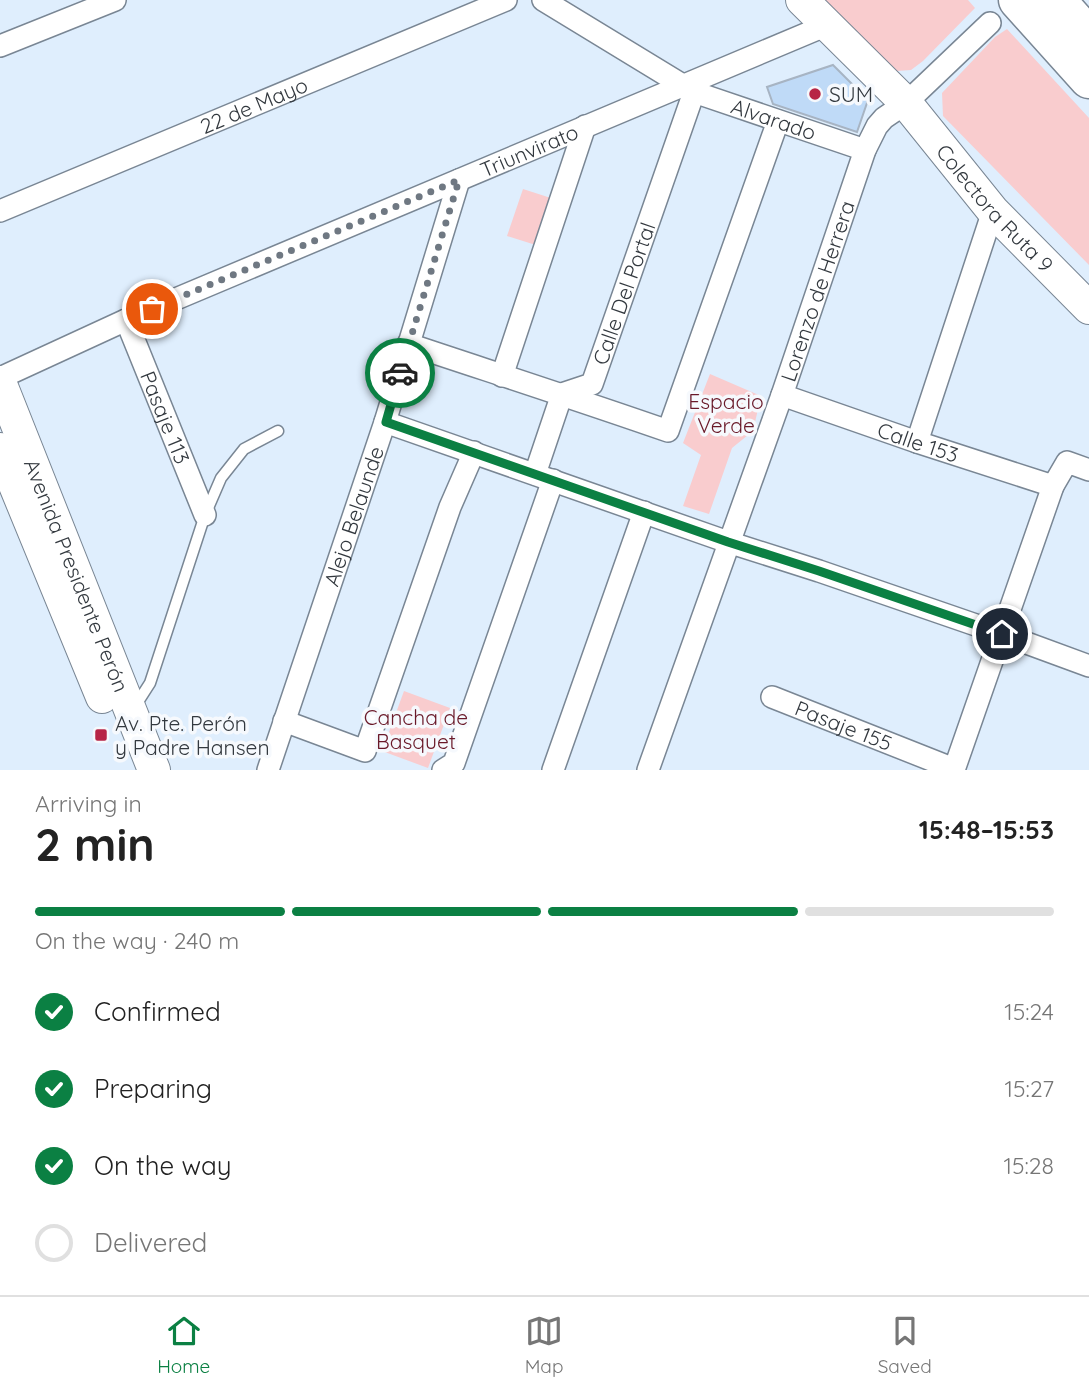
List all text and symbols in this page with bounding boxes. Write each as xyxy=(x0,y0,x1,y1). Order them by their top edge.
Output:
street label: 22 de Mayo xyxy=(196,71,311,139)
place label: SUM xyxy=(829,81,873,107)
marker: SUM xyxy=(807,86,823,102)
street label: Alvarado xyxy=(728,93,819,145)
street label: Triunvirato xyxy=(476,118,582,183)
street label: Colectora Ruta 9 xyxy=(931,139,1059,277)
street label: Lorenzo de Herrera xyxy=(775,197,860,385)
street label: Calle Del Portal xyxy=(587,219,660,368)
pin xyxy=(122,279,182,339)
icon: bag xyxy=(133,290,171,328)
courier xyxy=(365,338,435,408)
icon: car xyxy=(381,354,419,392)
street label: Pasaje 113 xyxy=(135,367,196,468)
park label: Espacio Verde xyxy=(688,388,764,438)
street label: Calle 153 xyxy=(874,416,962,468)
street label: Alejo Belaunde xyxy=(318,443,389,589)
street label: Avenida Presidente Perón xyxy=(19,455,135,696)
pin xyxy=(972,604,1032,664)
icon: home xyxy=(983,615,1021,653)
street label: Pasaje 155 xyxy=(791,694,896,756)
park label: Cancha de Basquet xyxy=(364,704,468,754)
place label: Av. Pte. Perón y Padre Hansen xyxy=(115,710,270,760)
marker: Av. Pte. Perón y Padre Hansen xyxy=(93,727,109,743)
text: Arriving in xyxy=(35,789,142,818)
text: 15:48–15:53 xyxy=(919,813,1054,846)
text: 2 min xyxy=(35,815,155,873)
text: On the way · 240 m xyxy=(35,926,239,955)
icon: check xyxy=(35,993,73,1031)
text: Confirmed xyxy=(94,995,221,1028)
text: 15:24 xyxy=(1004,997,1054,1026)
icon: check xyxy=(35,1070,73,1108)
text: Preparing xyxy=(94,1072,212,1105)
text: 15:27 xyxy=(1005,1074,1054,1103)
icon: check xyxy=(35,1147,73,1185)
text: On the way xyxy=(94,1149,232,1182)
text: 15:28 xyxy=(1003,1151,1054,1180)
text: Delivered xyxy=(94,1226,207,1259)
tab: Home xyxy=(157,1312,210,1378)
tab: Map xyxy=(525,1312,563,1378)
tab: Saved xyxy=(878,1312,932,1378)

